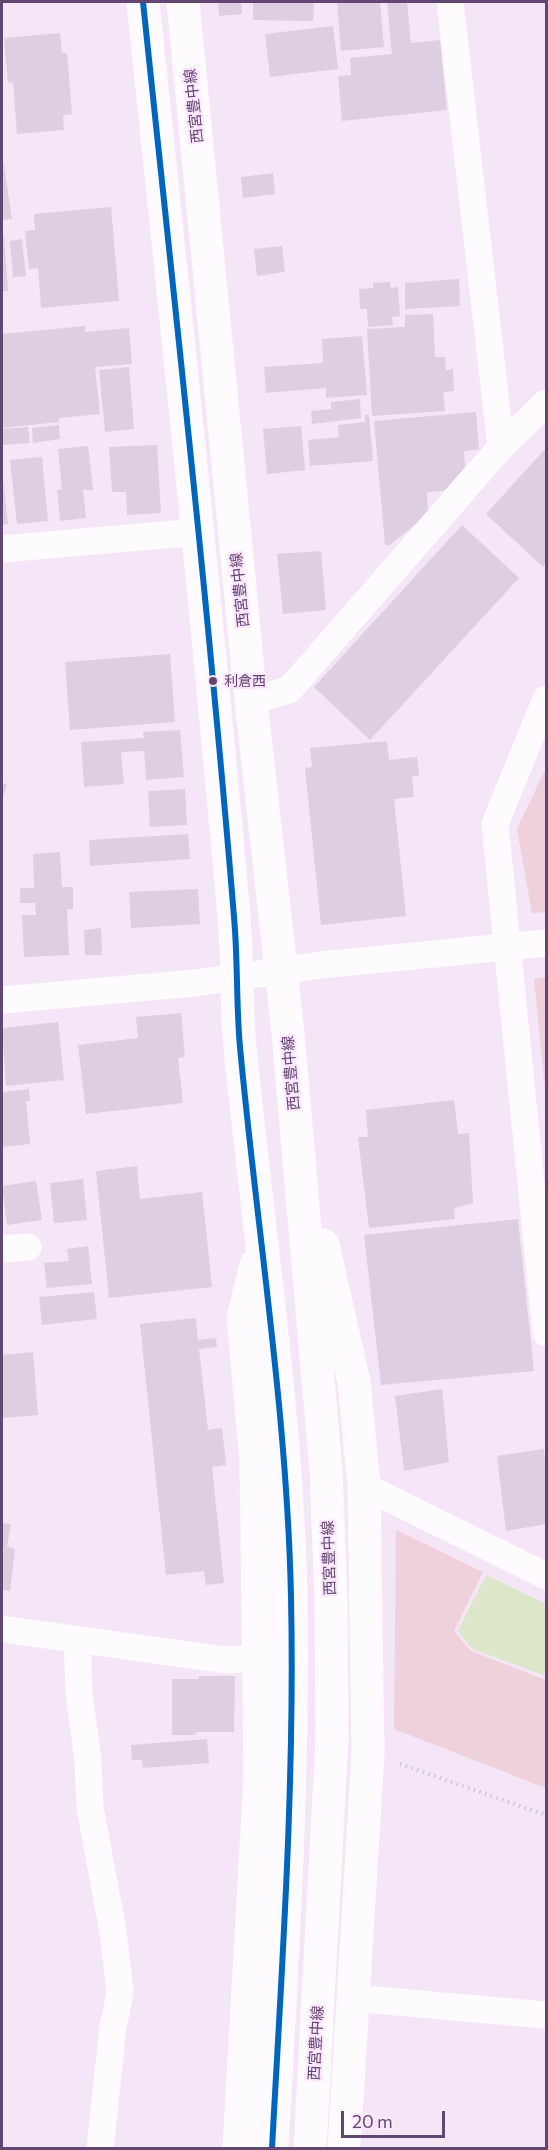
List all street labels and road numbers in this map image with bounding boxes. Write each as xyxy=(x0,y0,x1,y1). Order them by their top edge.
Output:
street label: 西宮豊中線 xyxy=(181,68,207,144)
street label: 西宮豊中線 xyxy=(227,552,253,628)
street label: 西宮豊中線 xyxy=(279,1035,303,1111)
street label: 西宮豊中線 xyxy=(319,1520,339,1596)
street label: 西宮豊中線 xyxy=(305,2005,327,2081)

